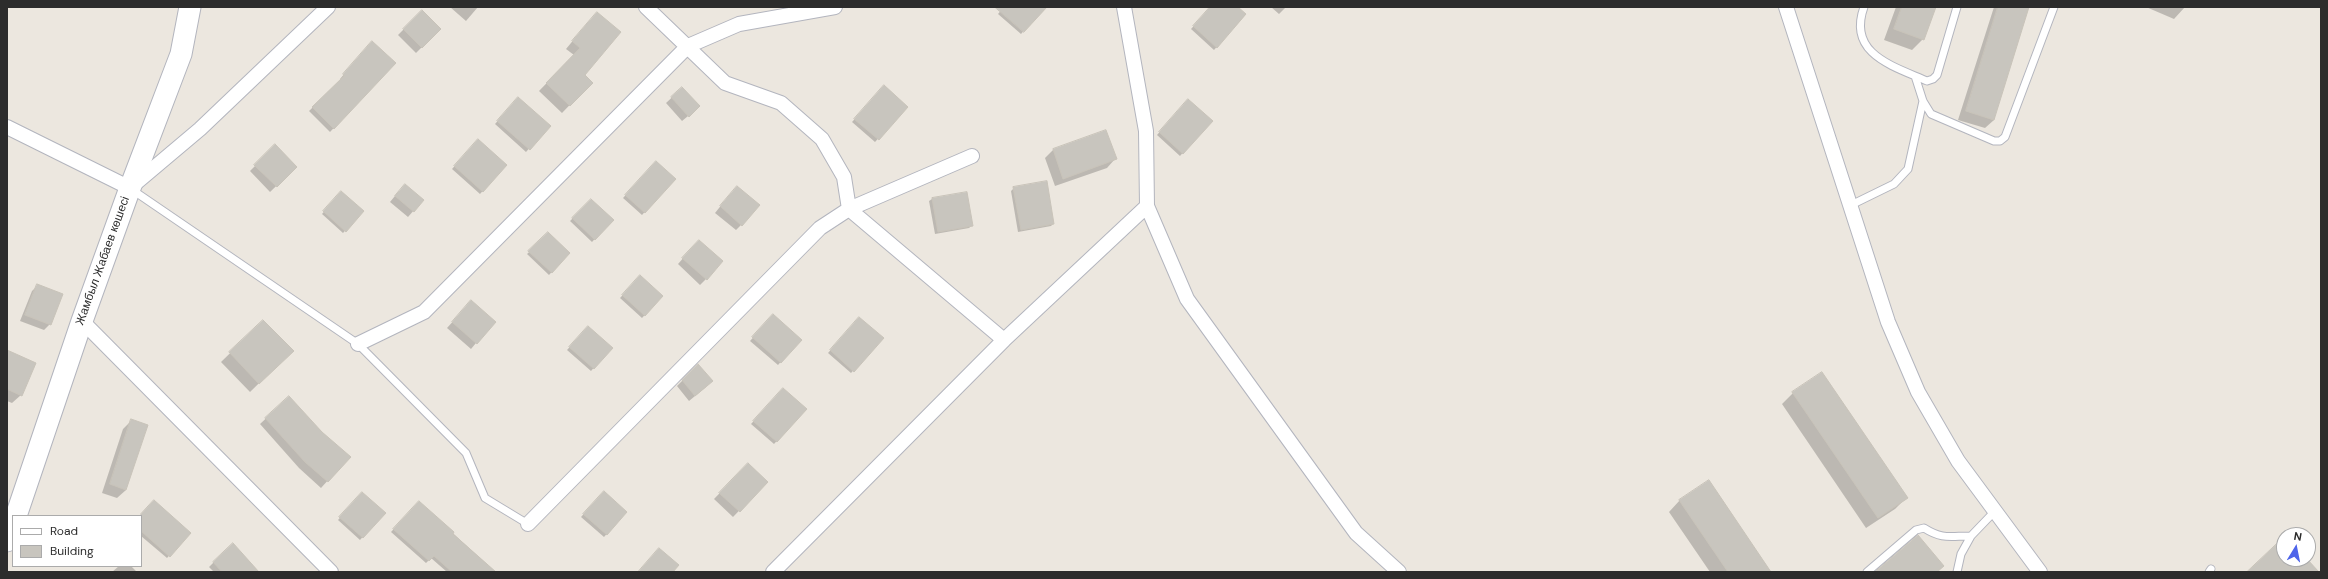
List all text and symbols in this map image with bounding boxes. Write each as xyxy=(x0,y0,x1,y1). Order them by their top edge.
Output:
street label: Жамбыл Жабаев көшесі xyxy=(73,195,133,327)
legend xyxy=(12,515,142,567)
text: Road xyxy=(50,523,78,539)
north arrow xyxy=(2276,527,2316,567)
text: N xyxy=(2293,529,2303,544)
text: Building xyxy=(50,543,94,559)

